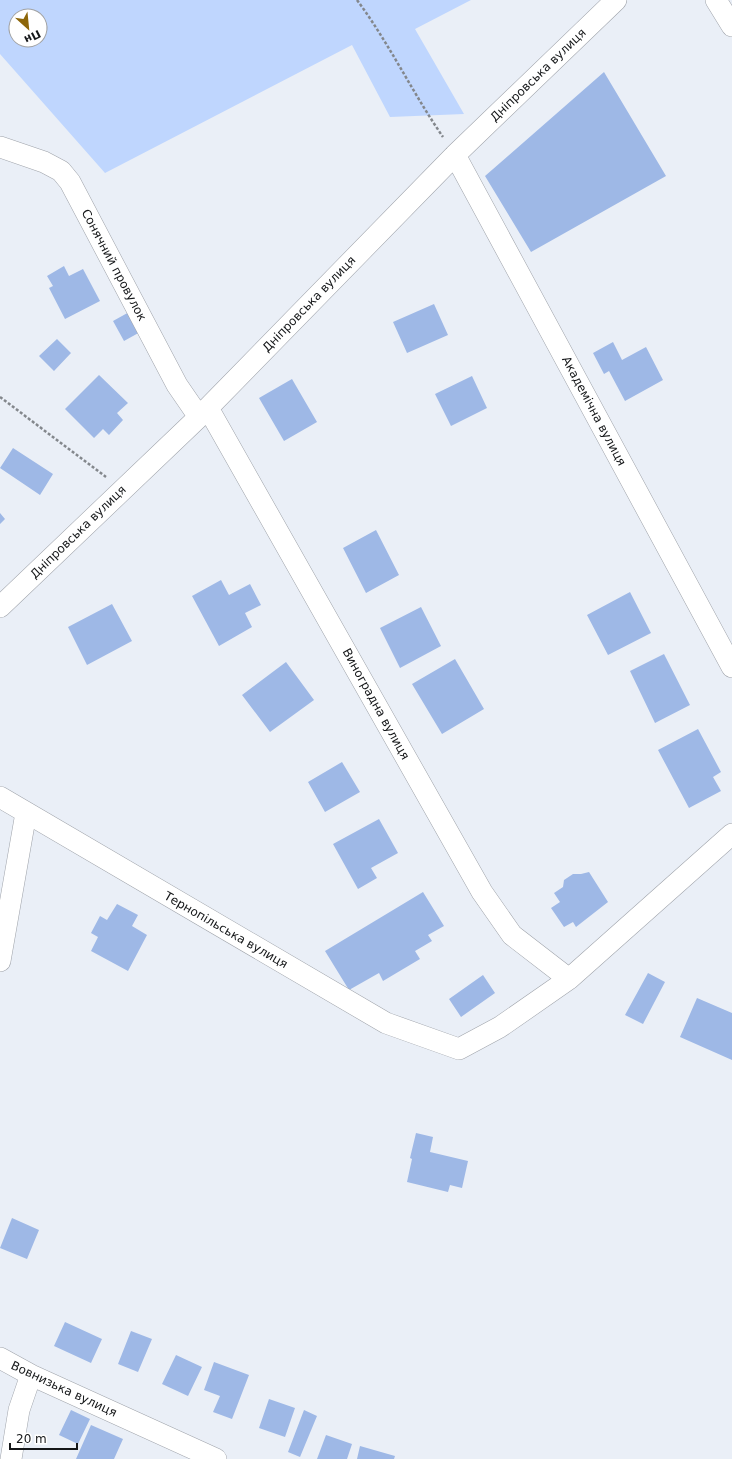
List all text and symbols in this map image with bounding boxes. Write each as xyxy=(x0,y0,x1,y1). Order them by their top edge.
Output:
north arrow xyxy=(8,8,48,48)
street label: Дніпровська вулиця xyxy=(487,26,589,124)
text: Пн xyxy=(22,27,43,46)
street label: Сонячний провулок xyxy=(79,207,149,323)
street label: Дніпровська вулиця xyxy=(260,253,358,355)
street label: Академічна вулиця xyxy=(559,354,629,468)
street label: Дніпровська вулиця xyxy=(27,483,129,581)
street label: Виноградна вулиця xyxy=(340,646,412,762)
street label: Тернопільська вулиця xyxy=(161,888,290,971)
street label: Вовнизька вулиця xyxy=(9,1358,119,1420)
scale bar xyxy=(10,1425,77,1451)
text: 20 m xyxy=(16,1432,47,1446)

